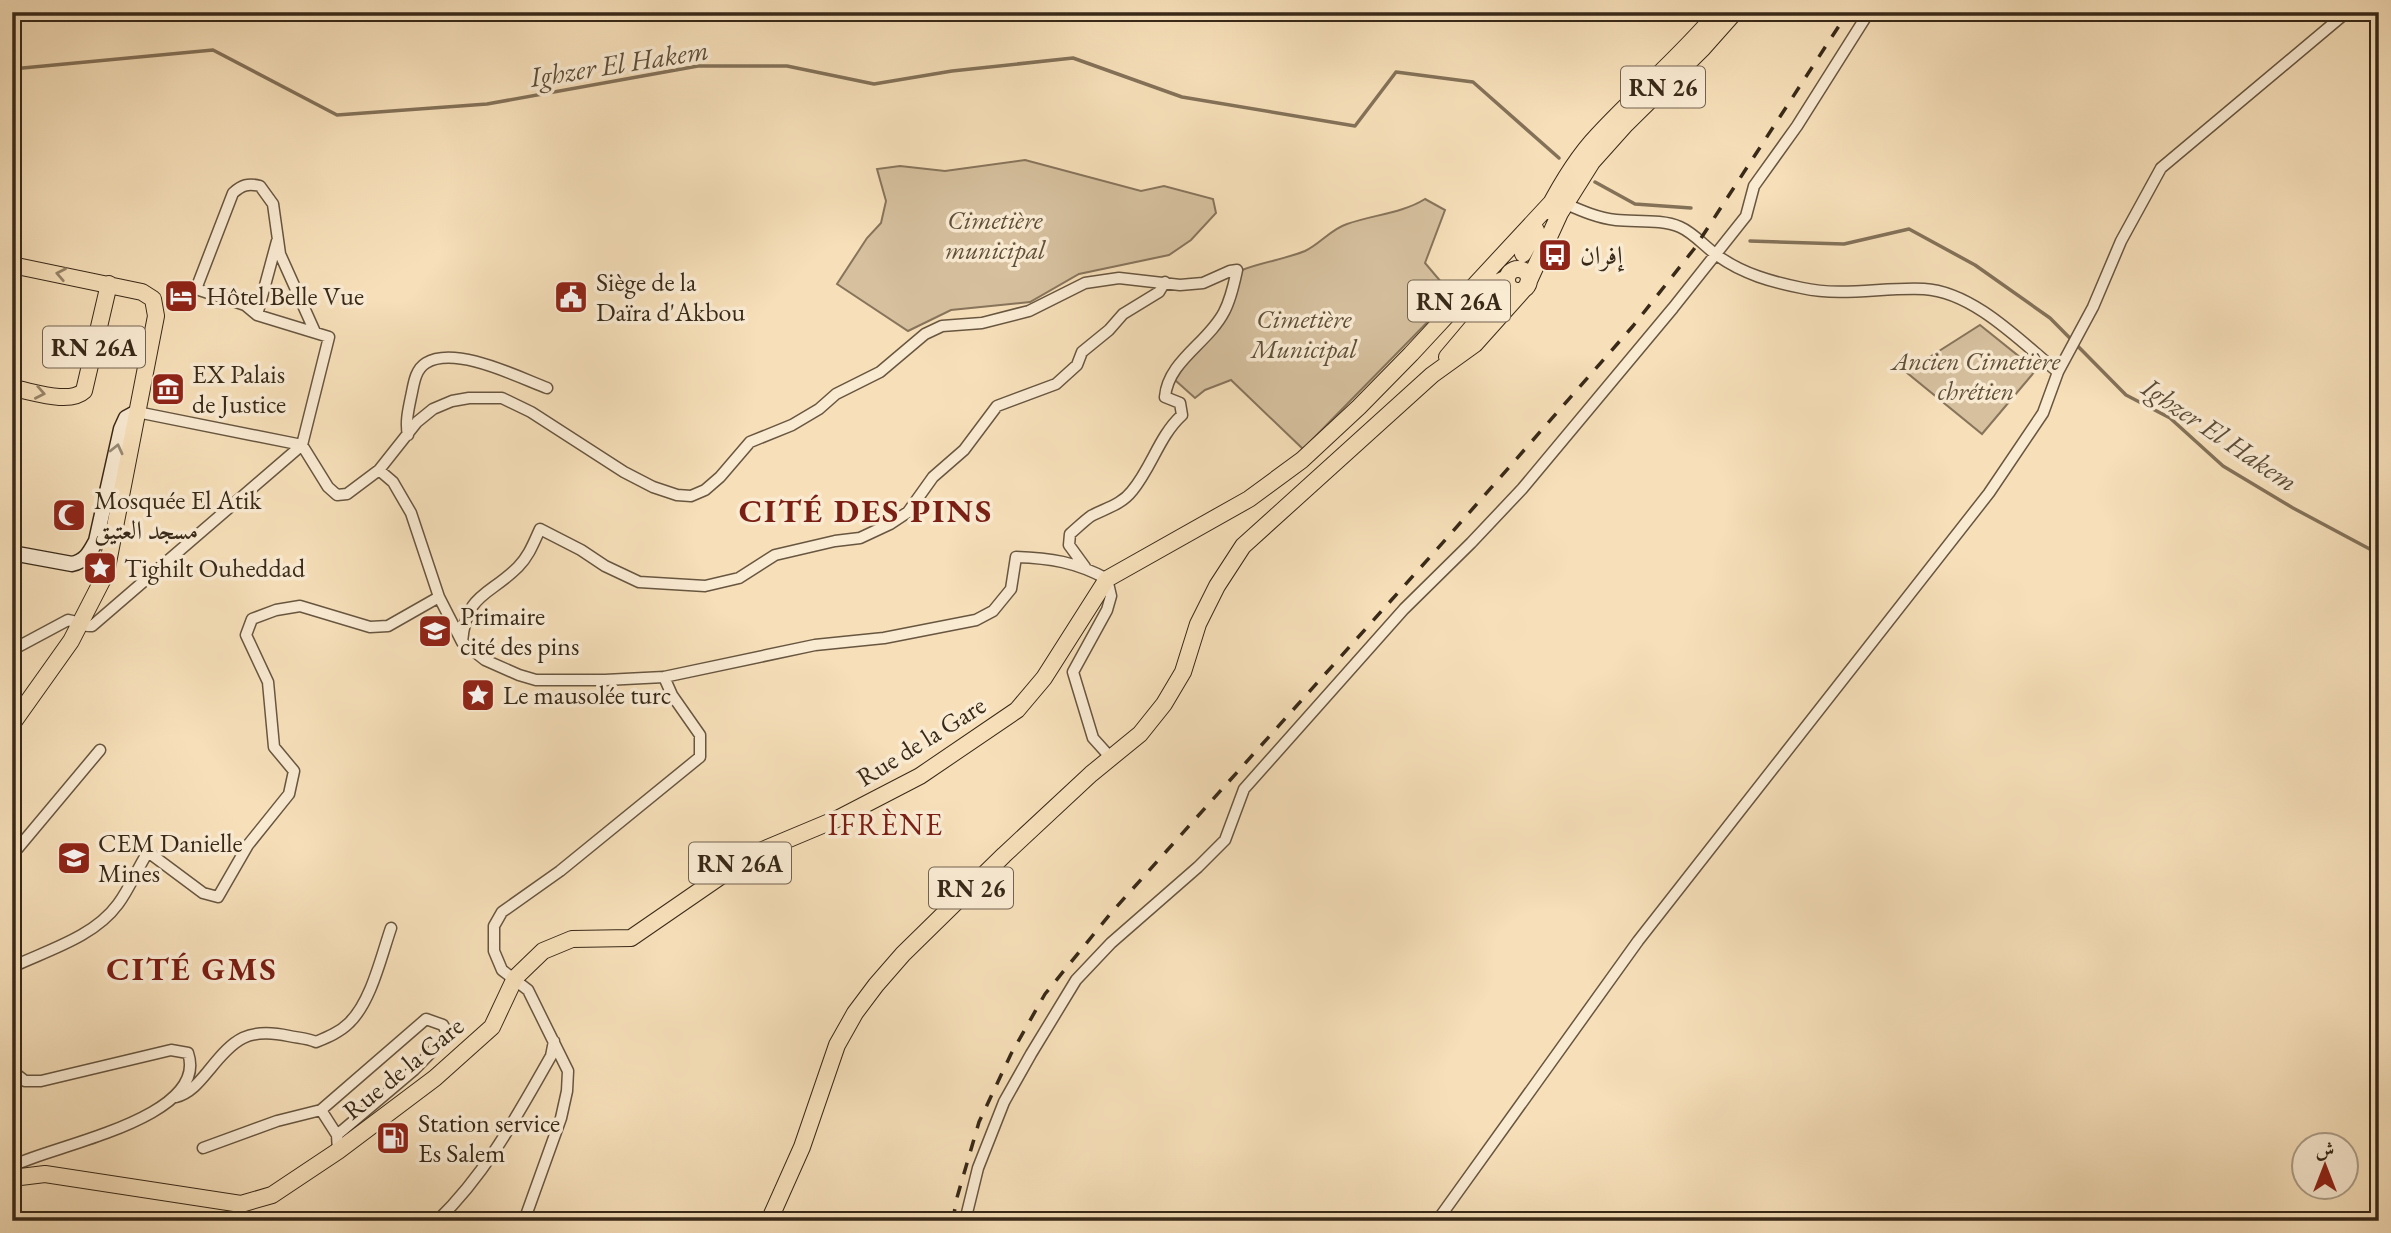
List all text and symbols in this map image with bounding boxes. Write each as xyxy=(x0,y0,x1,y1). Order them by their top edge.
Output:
water label: Ighzer El Hakem xyxy=(526,31,711,95)
road number: RN 26 xyxy=(1621,66,1705,108)
park label: Cimetière municipal xyxy=(945,203,1046,267)
bus stop icon: إفران xyxy=(1536,236,1574,274)
place label: إفران xyxy=(1580,238,1625,272)
place label: Siège de la Daïra d'Akbou xyxy=(596,265,745,329)
one-way arrow xyxy=(55,268,67,283)
hotel icon: Hôtel Belle Vue xyxy=(162,277,200,315)
public building icon: Siège de la Daïra d'Akbou xyxy=(552,278,590,316)
place label: Hôtel Belle Vue xyxy=(206,279,364,313)
road number: RN 26A xyxy=(1408,280,1510,322)
park label: Cimetière Municipal xyxy=(1249,302,1358,366)
road number: RN 26A xyxy=(43,326,145,368)
park label: Ancien Cimetière chrétien xyxy=(1890,344,2061,408)
place label: EX Palais de Justice xyxy=(192,357,286,421)
water label: Ighzer El Hakem xyxy=(2134,368,2305,499)
museum icon: EX Palais de Justice xyxy=(149,370,187,408)
one-way arrow xyxy=(34,385,46,400)
one-way arrow xyxy=(109,443,123,455)
place label: Mosquée El Atik مسجد العتيق xyxy=(94,483,262,547)
district label: CITÉ DES PINS xyxy=(739,489,993,532)
mosque icon: Mosquée El Atik مسجد العتيق xyxy=(50,496,88,534)
place icon: Tighilt Ouheddad xyxy=(81,549,119,587)
place label: Tighilt Ouheddad xyxy=(124,551,306,585)
place label: Primaire cité des pins xyxy=(460,599,579,663)
school or university icon: Primaire cité des pins xyxy=(416,612,454,650)
place icon: Le mausolée turc xyxy=(459,676,497,714)
place label: Le mausolée turc xyxy=(503,678,671,712)
street label: Rue de la Gare xyxy=(850,688,992,794)
district label: IFRÈNE xyxy=(828,805,944,844)
place label: CEM Danielle Mines xyxy=(98,826,243,890)
school or university icon: CEM Danielle Mines xyxy=(55,839,93,877)
road number: RN 26A xyxy=(689,842,791,884)
road number: RN 26 xyxy=(929,868,1013,908)
district label: CITÉ GMS xyxy=(106,947,278,990)
street label: Rue de la Gare xyxy=(336,1009,470,1127)
place label: Station service Es Salem xyxy=(418,1106,560,1170)
fuel station icon: Station service Es Salem xyxy=(374,1119,412,1157)
north arrow xyxy=(2290,1132,2360,1202)
text: ش xyxy=(2316,1137,2334,1162)

